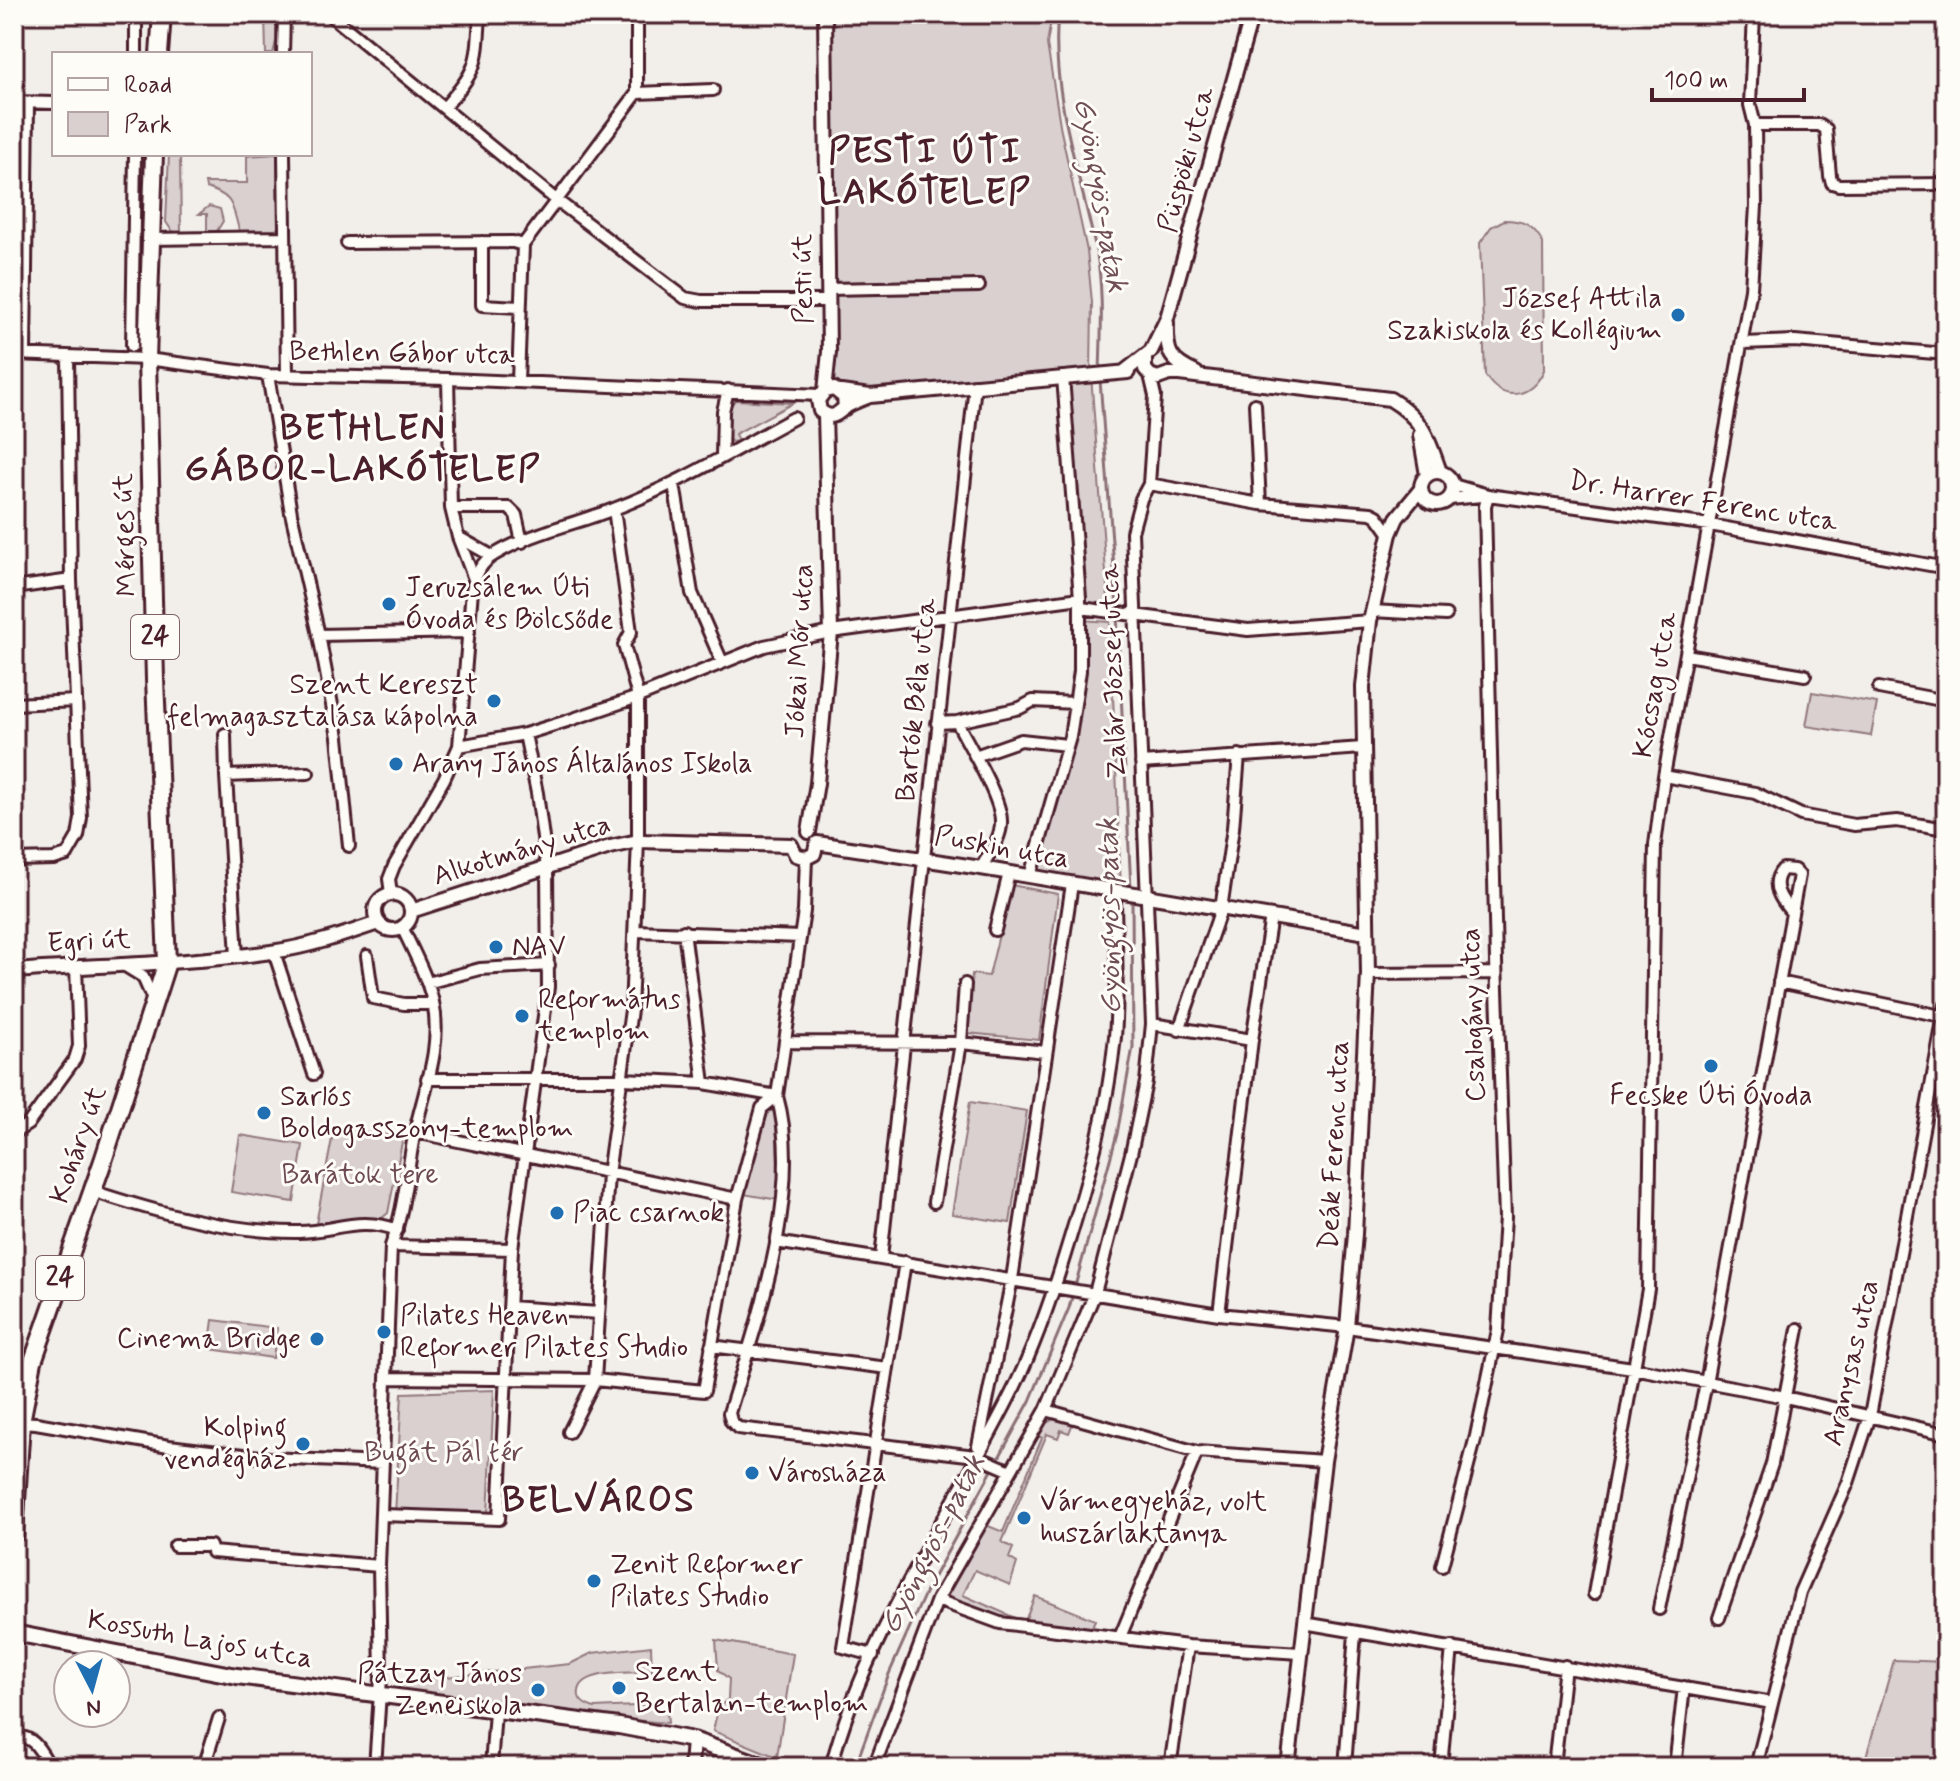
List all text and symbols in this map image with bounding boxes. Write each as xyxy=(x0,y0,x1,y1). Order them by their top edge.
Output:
legend xyxy=(52,52,312,156)
scale bar xyxy=(1652,52,1804,102)
text: 100 m xyxy=(1664,66,1728,97)
text: Road xyxy=(124,70,172,101)
street label: Püspöki utca xyxy=(1150,83,1224,237)
water label: Gyöngyös-patak xyxy=(1060,95,1136,296)
text: Park xyxy=(124,110,172,141)
district label: PESTI ÚTI LAKÓTELEP xyxy=(818,129,1032,217)
street label: Pesti út xyxy=(785,233,823,325)
place label: József Attila Szakiskola és Kollégium xyxy=(1387,281,1662,350)
marker: József Attila Szakiskola és Kollégium xyxy=(1669,306,1687,324)
street label: Bethlen Gábor utca xyxy=(289,334,515,374)
district label: BETHLEN GÁBOR-LAKÓTELEP xyxy=(185,406,541,494)
street label: Dr. Harrer Ferenc utca xyxy=(1566,462,1840,542)
street label: Mérges út xyxy=(105,472,150,597)
street label: Jókai Mór utca xyxy=(777,563,823,739)
street label: Zalár József utca xyxy=(1092,563,1136,779)
place label: Jeruzsálem Úti Óvoda és Bölcsőde xyxy=(405,570,613,639)
marker: Jeruzsálem Úti Óvoda és Bölcsőde xyxy=(380,595,398,613)
street label: Bartók Béla utca xyxy=(888,596,946,804)
street label: Kócsag utca xyxy=(1625,609,1689,761)
road number: 24 xyxy=(131,615,179,659)
place label: Szent Kereszt felmagasztalása kápolna xyxy=(167,667,478,736)
marker: Szent Kereszt felmagasztalása kápolna xyxy=(485,692,503,710)
place label: Arany János Általános Iskola xyxy=(412,745,753,783)
marker: Arany János Általános Iskola xyxy=(387,755,405,773)
street label: Alkotmány utca xyxy=(429,806,615,896)
water label: Gyöngyös-patak xyxy=(1089,817,1135,1015)
street label: Puskin utca xyxy=(932,818,1072,878)
street label: Egri út xyxy=(46,921,132,963)
street label: Csalogány utca xyxy=(1452,927,1496,1103)
place label: NAV xyxy=(512,929,566,966)
marker: NAV xyxy=(487,938,505,956)
place label: Református templom xyxy=(537,982,681,1051)
marker: Református templom xyxy=(513,1007,531,1025)
street label: Deák Ferenc utca xyxy=(1311,1039,1359,1251)
marker: Fecske Úti Óvoda xyxy=(1702,1057,1720,1075)
place label: Fecske Úti Óvoda xyxy=(1610,1078,1812,1115)
place label: Sarlós Boldogasszony-templom xyxy=(280,1079,573,1148)
street label: Koháry út xyxy=(42,1081,116,1209)
marker: Sarlós Boldogasszony-templom xyxy=(255,1104,273,1122)
park label: Barátok tere xyxy=(281,1157,439,1194)
place label: Piac csarnok xyxy=(573,1195,724,1232)
marker: Piac csarnok xyxy=(548,1204,566,1222)
road number: 24 xyxy=(36,1256,84,1300)
street label: Aranysas utca xyxy=(1815,1276,1889,1450)
place label: Pilates Heaven Reformer Pilates Studio xyxy=(400,1298,688,1369)
place label: Cinema Bridge xyxy=(117,1321,301,1358)
marker: Pilates Heaven Reformer Pilates Studio xyxy=(375,1323,393,1341)
marker: Cinema Bridge xyxy=(308,1330,326,1348)
place label: Kolping vendégház xyxy=(164,1410,287,1479)
marker: Kolping vendégház xyxy=(294,1435,312,1453)
park label: Bugát Pál tér xyxy=(364,1435,524,1475)
water label: Gyöngyös-patak xyxy=(871,1447,999,1642)
place label: Városháza xyxy=(768,1455,887,1492)
marker: Városháza xyxy=(743,1464,761,1482)
district label: BELVÁROS xyxy=(502,1477,696,1525)
place label: Vármegyeház, volt huszárlaktanya xyxy=(1040,1484,1268,1553)
marker: Vármegyeház, volt huszárlaktanya xyxy=(1015,1509,1033,1527)
place label: Zenit Reformer Pilates Studio xyxy=(610,1547,803,1616)
marker: Zenit Reformer Pilates Studio xyxy=(585,1572,603,1590)
street label: Kossuth Lajos utca xyxy=(85,1602,315,1678)
north arrow xyxy=(52,1649,132,1729)
place label: Szent Bertalan-templom xyxy=(635,1654,868,1723)
place label: Pátzay János Zeneiskola xyxy=(357,1656,522,1725)
marker: Szent Bertalan-templom xyxy=(610,1679,628,1697)
marker: Pátzay János Zeneiskola xyxy=(529,1681,547,1699)
text: N xyxy=(85,1692,103,1722)

